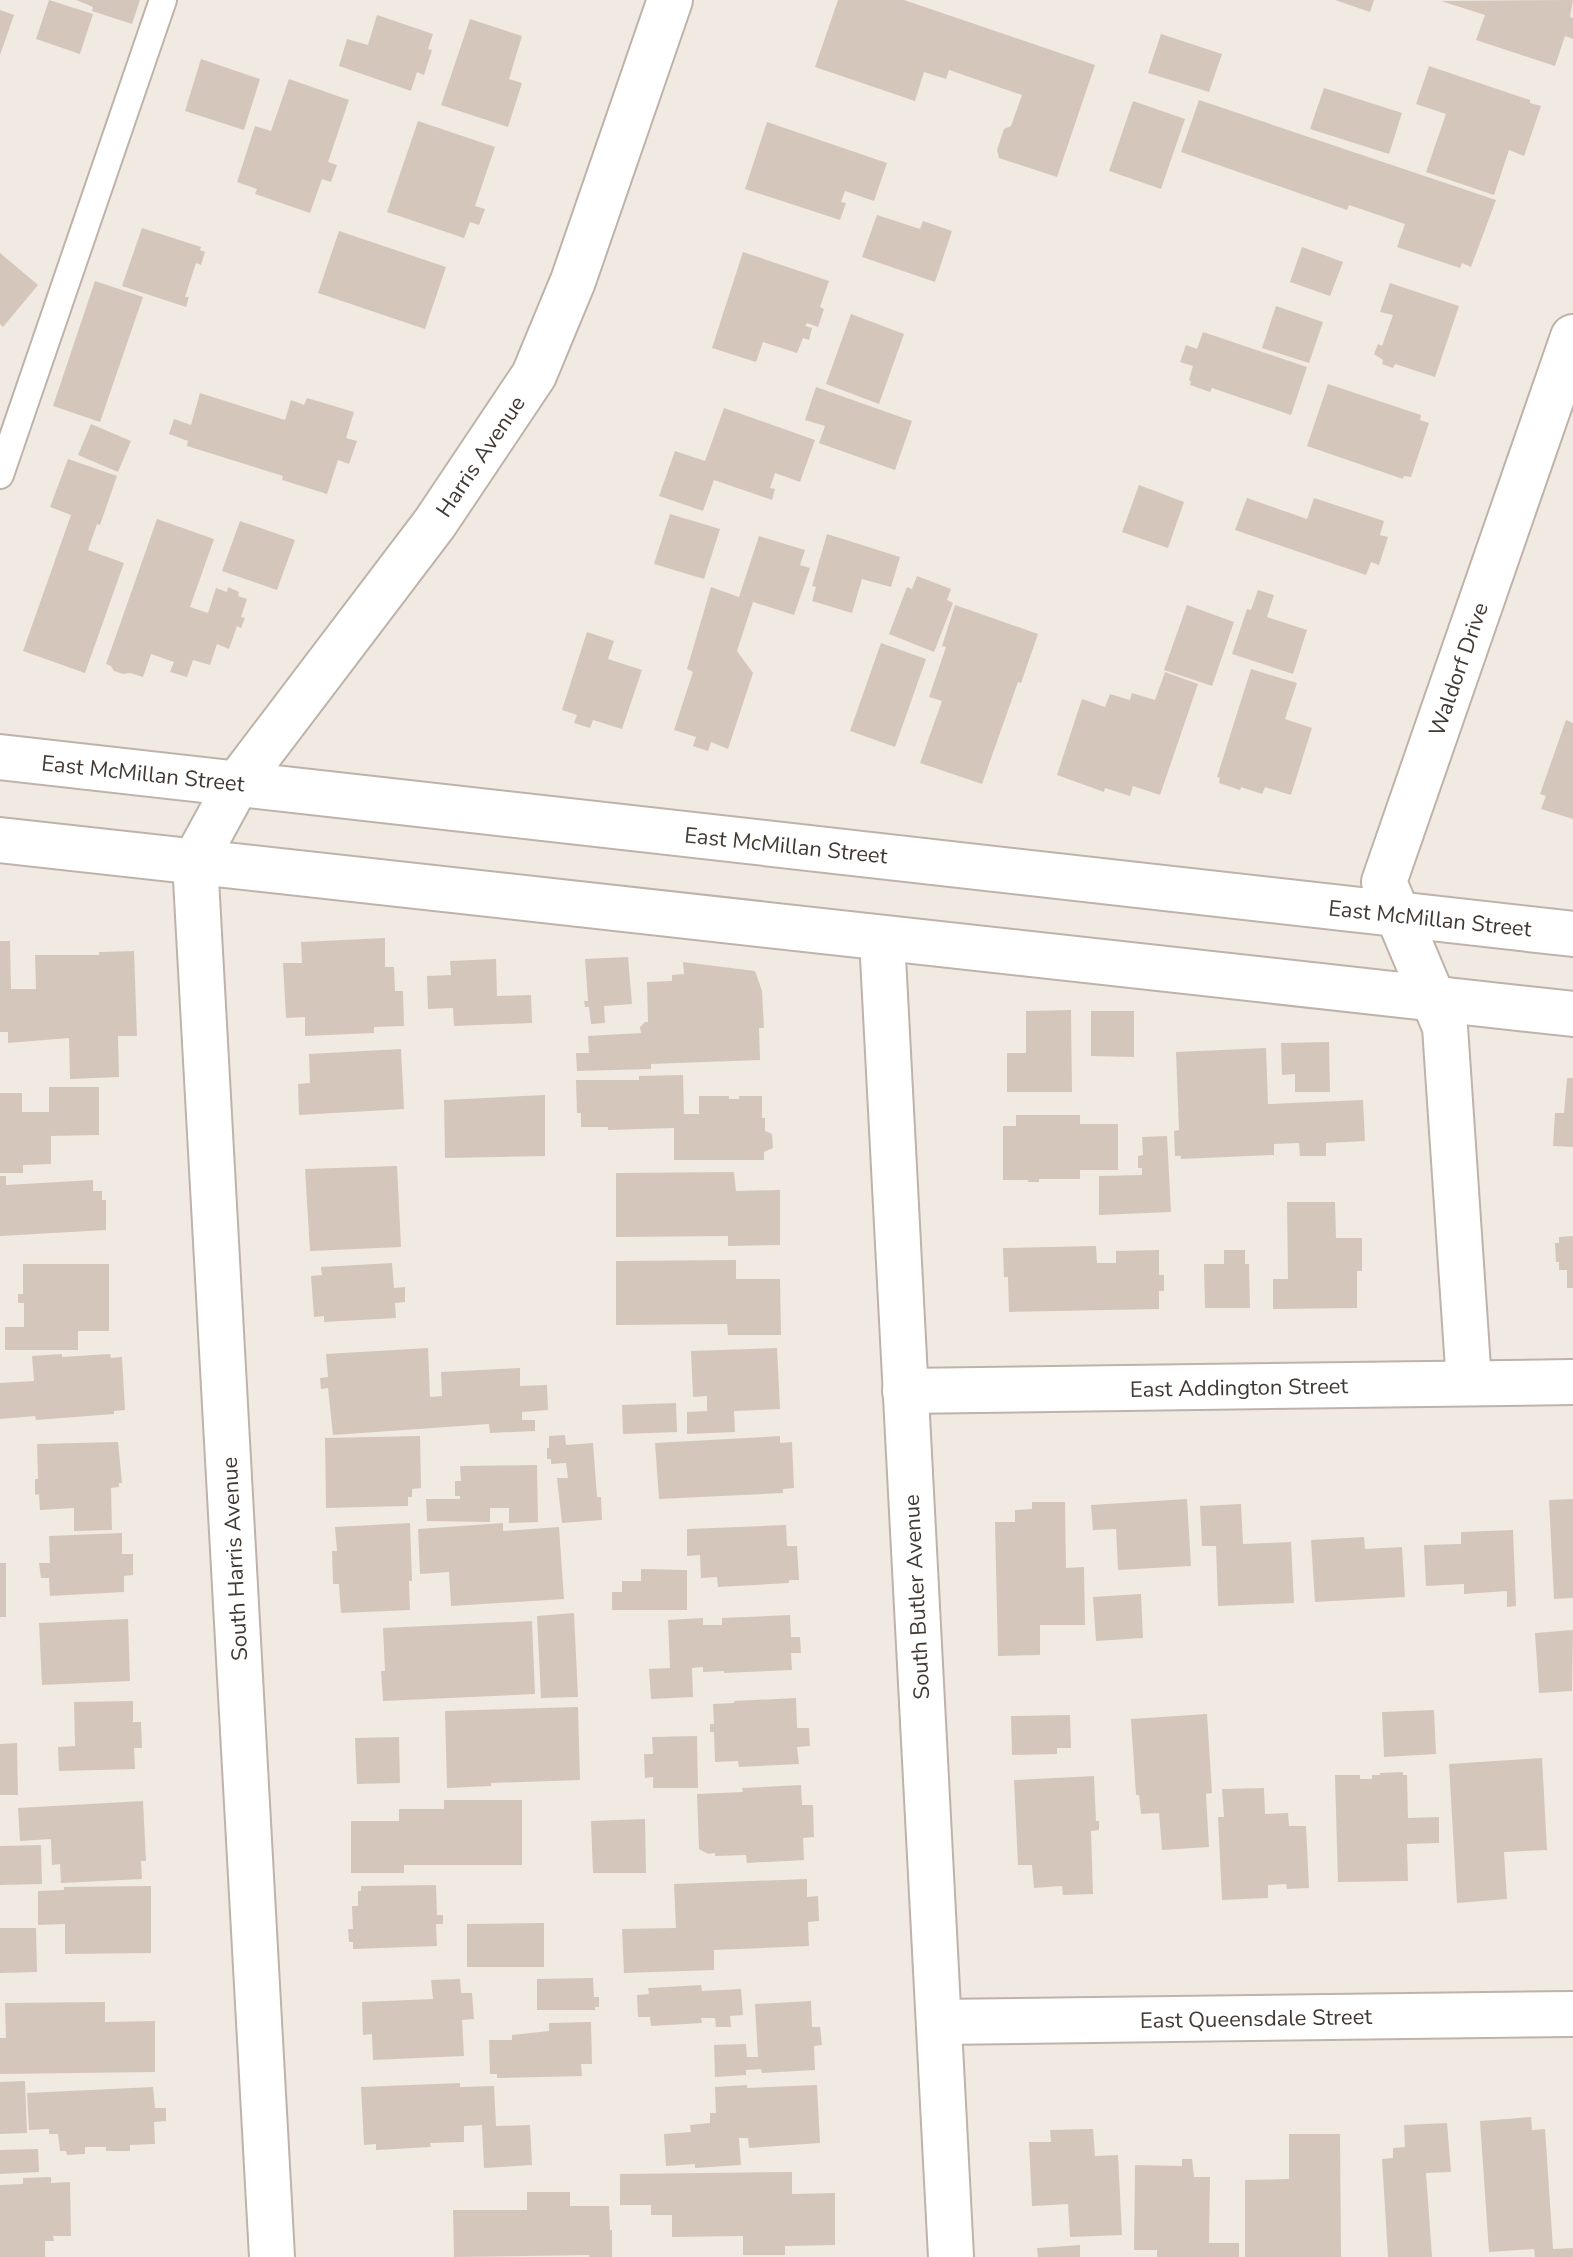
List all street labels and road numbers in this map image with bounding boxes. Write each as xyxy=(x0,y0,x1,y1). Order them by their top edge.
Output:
street label: Harris Avenue xyxy=(429,390,533,523)
street label: Waldorf Drive xyxy=(1422,598,1496,740)
street label: East McMillan Street xyxy=(40,748,246,800)
street label: East McMillan Street xyxy=(683,820,889,872)
street label: East McMillan Street xyxy=(1327,893,1533,945)
street label: East Addington Street xyxy=(1130,1371,1349,1405)
street label: South Harris Avenue xyxy=(215,1456,255,1662)
street label: South Butler Avenue xyxy=(897,1494,937,1700)
street label: East Queensdale Street xyxy=(1140,2002,1373,2036)

